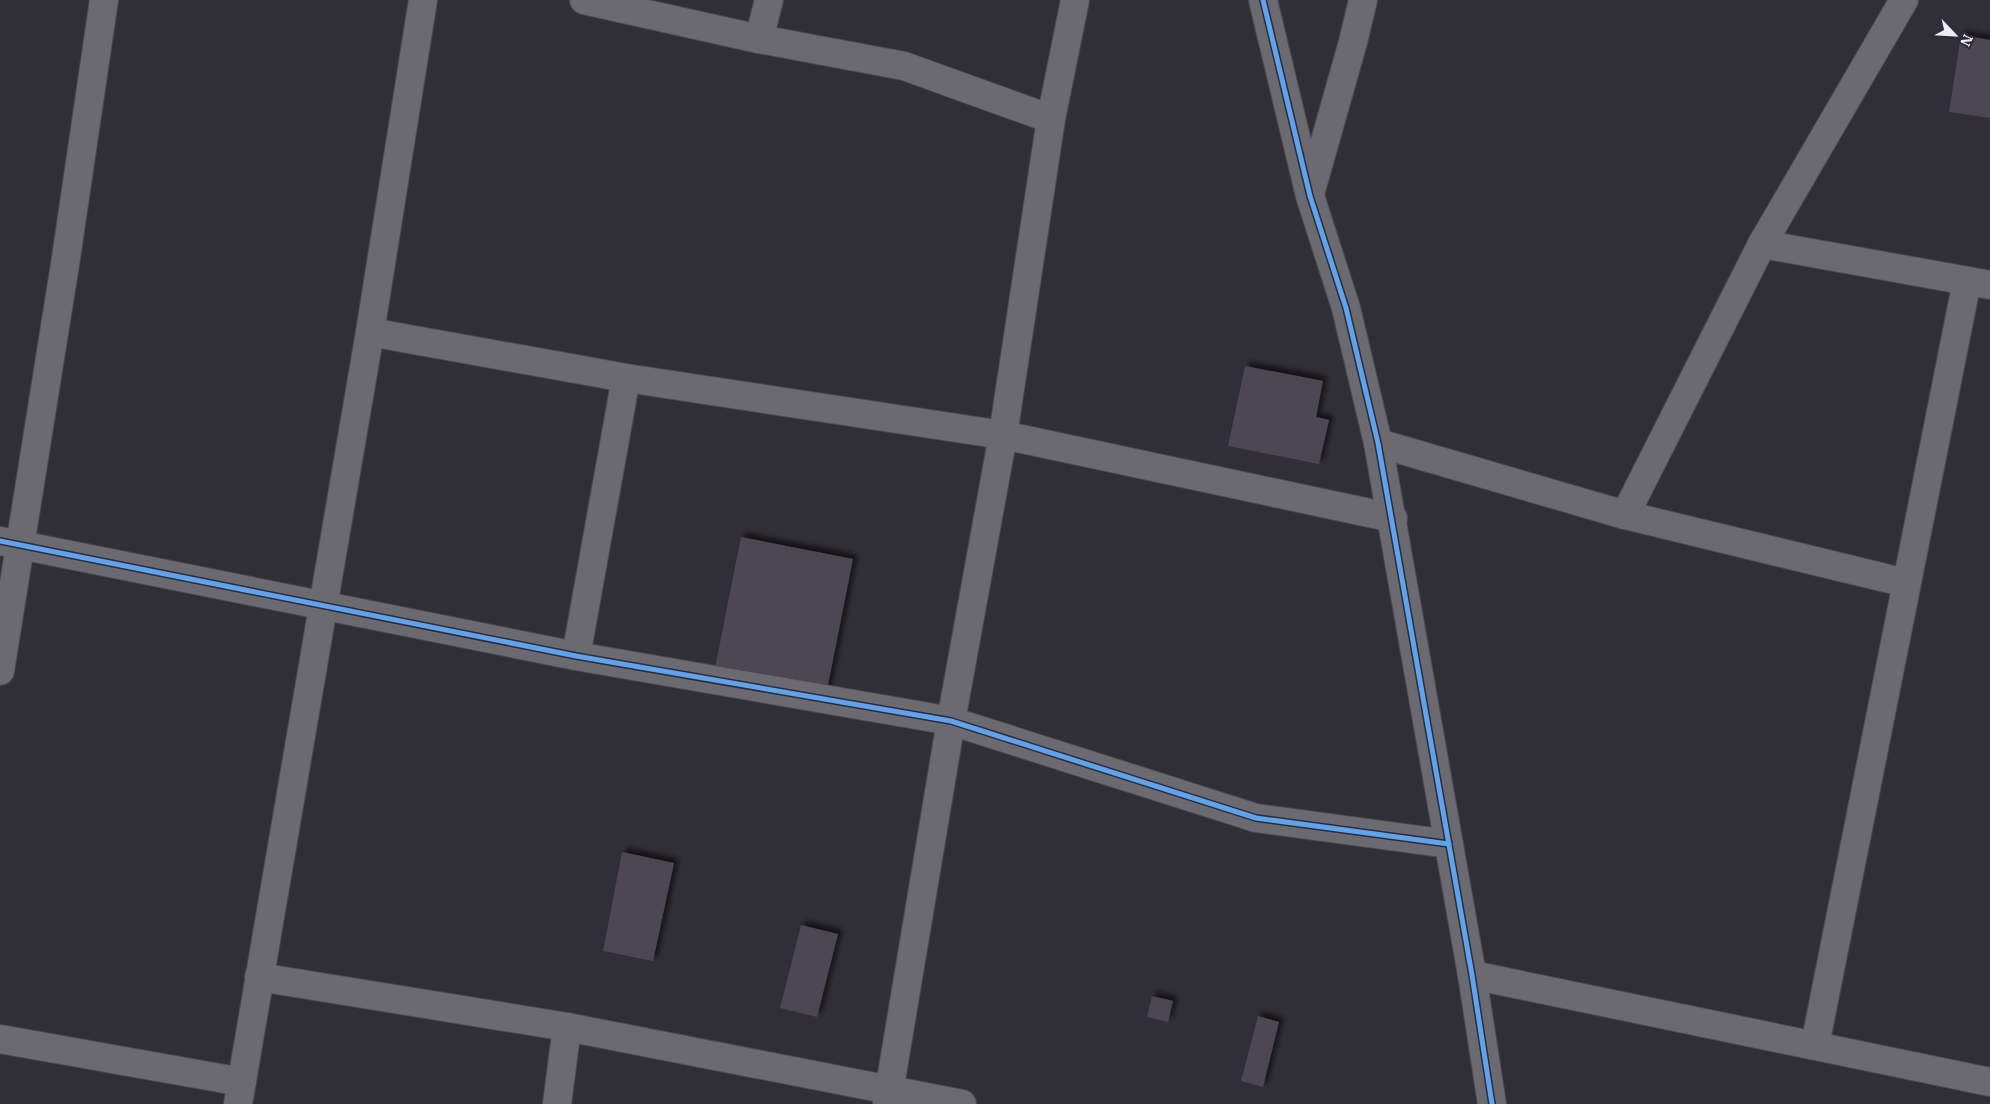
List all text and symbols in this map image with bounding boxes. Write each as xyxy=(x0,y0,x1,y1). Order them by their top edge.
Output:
north arrow xyxy=(1930,10,1980,60)
text: N xyxy=(1956,32,1977,49)

